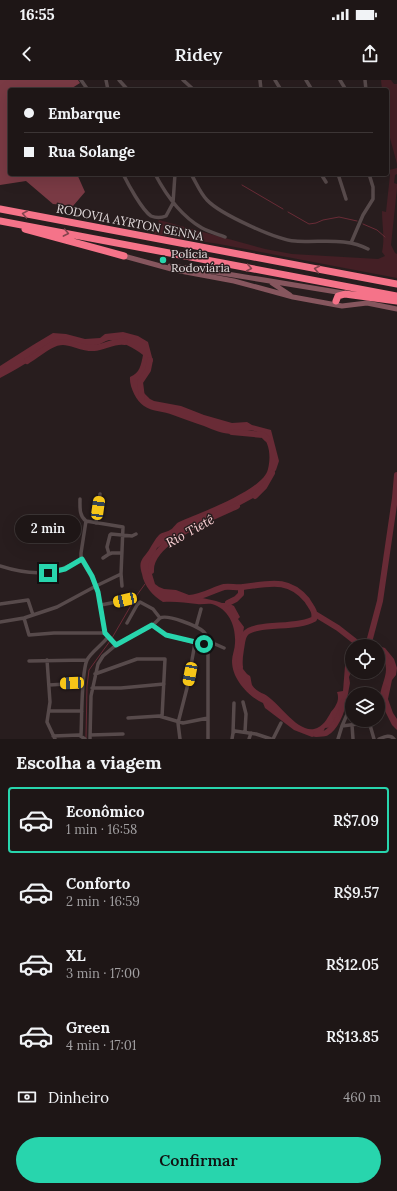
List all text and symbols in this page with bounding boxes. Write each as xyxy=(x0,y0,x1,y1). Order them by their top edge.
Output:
text: 16:55 xyxy=(20,5,55,24)
icon: back xyxy=(16,43,38,65)
text: Ridey xyxy=(175,43,222,66)
icon: share xyxy=(359,43,381,65)
text: Embarque xyxy=(48,104,121,123)
text: Rua Solange xyxy=(48,142,135,161)
street label: RODOVIA AYRTON SENNA xyxy=(55,200,205,244)
one-way arrow xyxy=(21,210,28,219)
one-way arrow xyxy=(63,229,69,237)
place label: Polícia Rodoviária xyxy=(171,246,230,275)
marker: Polícia Rodoviária xyxy=(158,255,168,265)
one-way arrow xyxy=(245,263,252,272)
one-way arrow xyxy=(314,265,321,273)
car xyxy=(90,495,106,521)
water label: Rio Tietê xyxy=(163,511,217,551)
callout: 2 min xyxy=(15,515,81,543)
text: 2 min xyxy=(31,520,65,537)
route end xyxy=(39,564,57,582)
car xyxy=(112,591,138,609)
route start xyxy=(195,635,213,653)
map controls xyxy=(345,639,385,727)
button: locate xyxy=(345,639,385,679)
car xyxy=(182,661,198,687)
car xyxy=(60,676,84,690)
button: layers xyxy=(345,687,385,727)
text: Escolha a viagem xyxy=(16,751,162,774)
icon: car xyxy=(18,802,54,838)
text: Econômico xyxy=(66,802,145,821)
text: R$7.09 xyxy=(333,811,379,830)
text: 1 min · 16:58 xyxy=(66,821,137,838)
icon: car xyxy=(18,874,54,910)
text: Conforto xyxy=(66,874,130,893)
text: R$9.57 xyxy=(333,883,379,902)
text: 2 min · 16:59 xyxy=(66,893,140,910)
icon: car xyxy=(18,946,54,982)
text: XL xyxy=(66,946,86,965)
text: R$12.05 xyxy=(326,955,379,974)
text: 3 min · 17:00 xyxy=(66,965,140,982)
icon: car xyxy=(18,1018,54,1054)
text: Green xyxy=(66,1018,110,1037)
text: R$13.85 xyxy=(326,1027,379,1046)
text: 4 min · 17:01 xyxy=(66,1037,137,1054)
icon: cash xyxy=(16,1086,38,1108)
text: Dinheiro xyxy=(48,1088,109,1107)
text: 460 m xyxy=(343,1089,381,1106)
button: Confirmar xyxy=(16,1137,381,1183)

